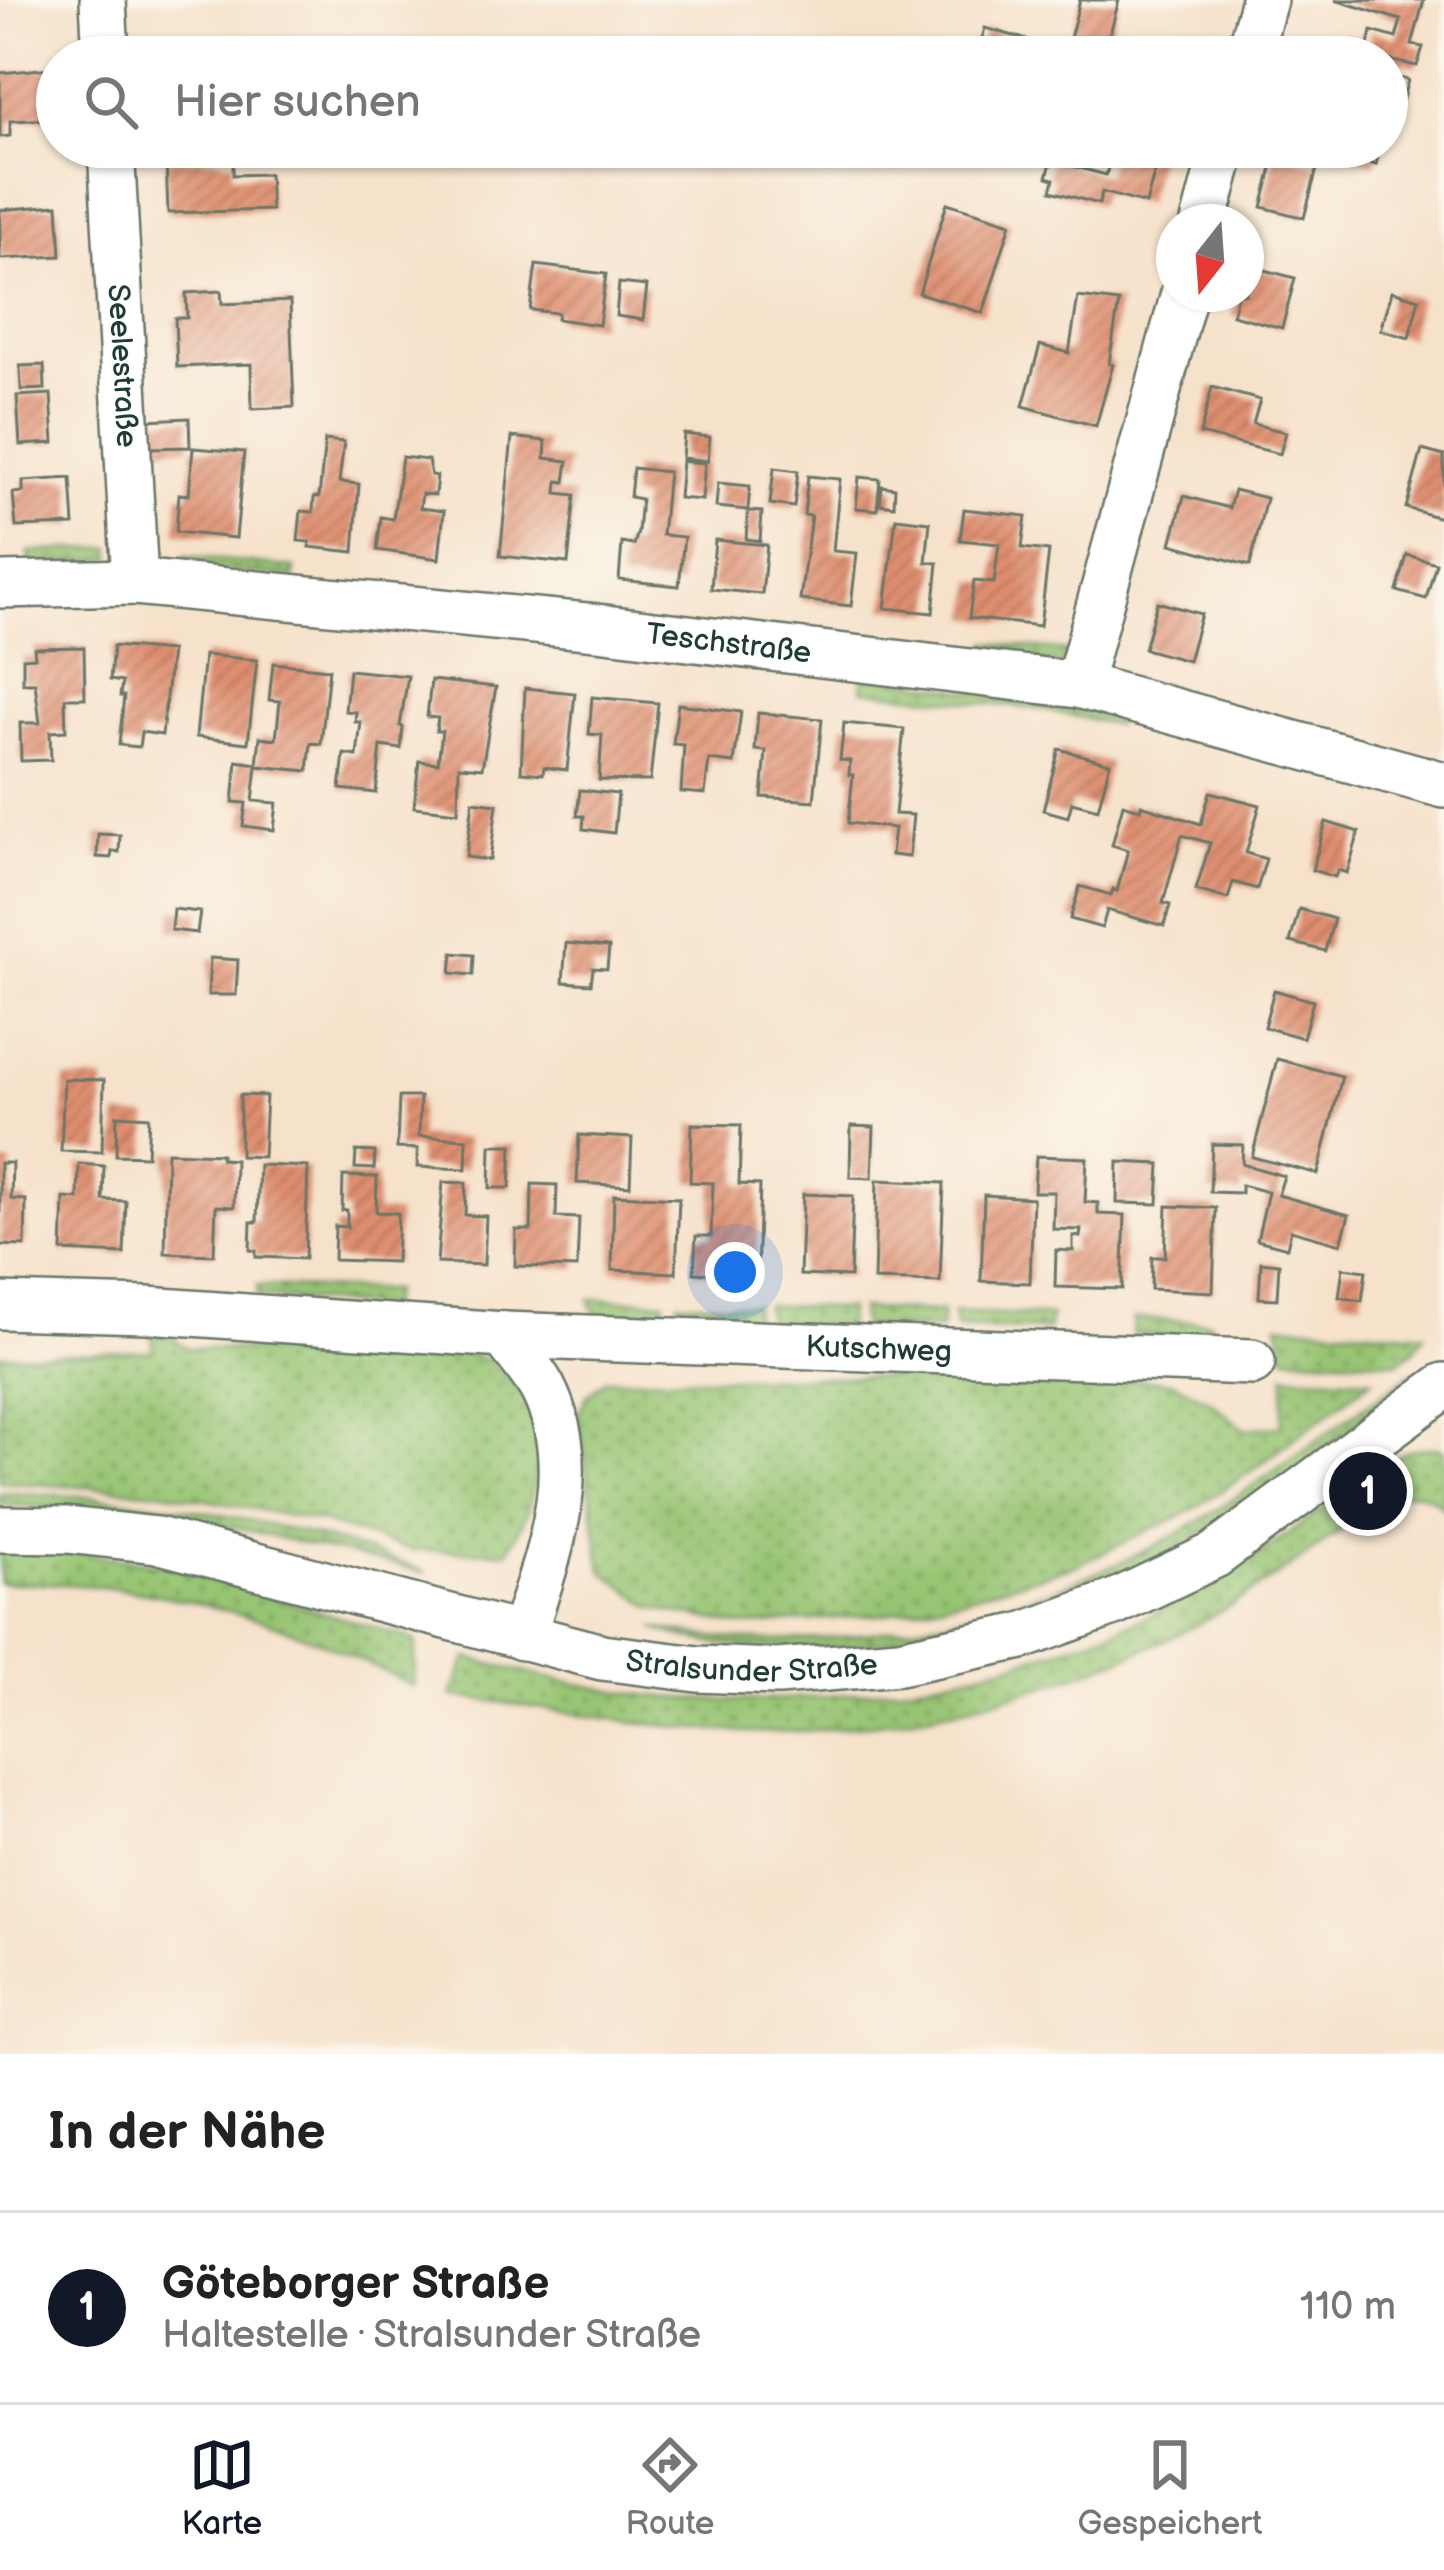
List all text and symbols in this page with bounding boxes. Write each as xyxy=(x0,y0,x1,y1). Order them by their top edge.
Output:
search box xyxy=(36,36,1408,168)
icon: search xyxy=(78,69,144,135)
text: Hier suchen xyxy=(174,75,421,130)
north arrow xyxy=(1156,204,1264,312)
street label: Seelestraße xyxy=(100,283,145,449)
street label: Teschstraße xyxy=(644,616,813,672)
your location xyxy=(705,1242,765,1302)
street label: Kutschweg xyxy=(805,1329,953,1370)
pin: 1 xyxy=(1329,1446,1407,1536)
street label: Stralsunder Straße xyxy=(624,1643,879,1691)
text: In der Nähe xyxy=(48,2102,326,2163)
text: Göteborger Straße xyxy=(162,2257,549,2312)
text: 1 xyxy=(79,2284,95,2331)
text: 110 m xyxy=(1300,2284,1396,2331)
text: Haltestelle · Stralsunder Straße xyxy=(162,2312,701,2359)
tab: Karte xyxy=(182,2432,262,2544)
tab: Route xyxy=(625,2432,714,2544)
tab: Gespeichert xyxy=(1078,2432,1262,2544)

